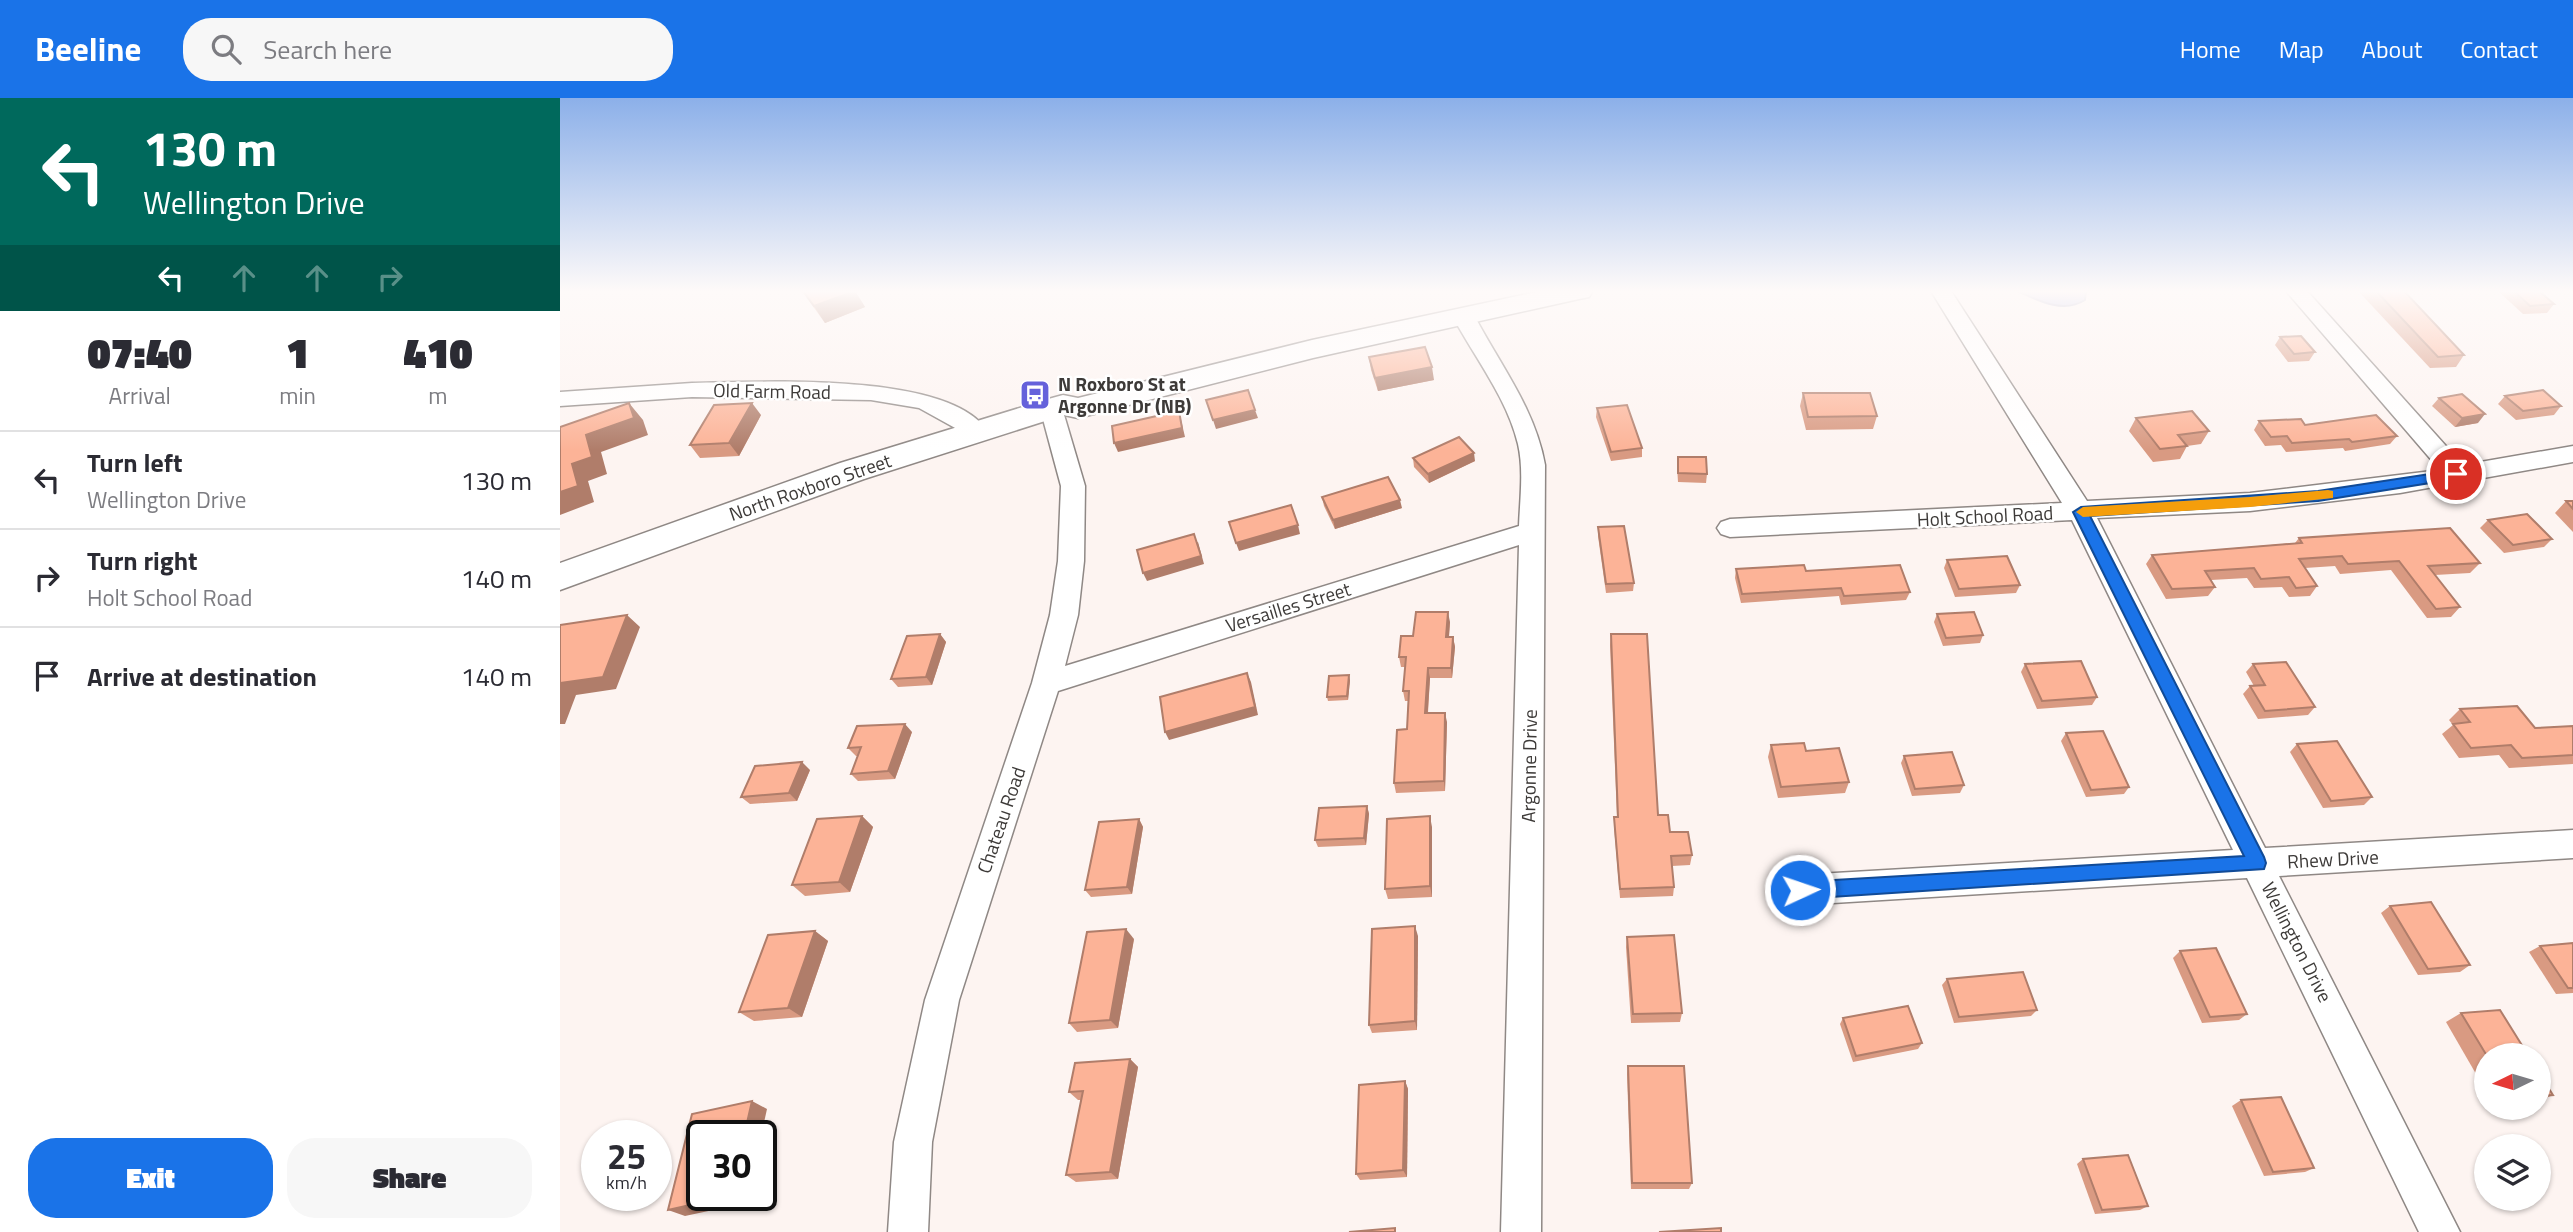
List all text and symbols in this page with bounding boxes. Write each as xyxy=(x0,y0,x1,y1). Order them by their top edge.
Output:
search box xyxy=(183,18,673,81)
text: Beeline xyxy=(35,24,141,74)
icon: search xyxy=(207,30,245,68)
text: Search here xyxy=(263,30,392,69)
text: Home xyxy=(2180,31,2241,67)
text: Map xyxy=(2279,31,2324,67)
text: About xyxy=(2362,31,2422,67)
text: Contact xyxy=(2460,31,2538,67)
text: 130 m xyxy=(143,110,277,185)
icon: left xyxy=(28,126,119,217)
text: Wellington Drive xyxy=(143,178,365,226)
icon: left xyxy=(152,259,190,297)
icon: ahead xyxy=(225,259,263,297)
icon: ahead xyxy=(298,259,336,297)
icon: right xyxy=(371,259,409,297)
text: 07:40 xyxy=(87,320,192,384)
text: 1 xyxy=(286,320,309,384)
text: 410 xyxy=(403,320,473,384)
place label: N Roxboro St at Argonne Dr (NB) xyxy=(1058,369,1192,420)
street label: Old Farm Road xyxy=(713,375,831,406)
text: Arrival xyxy=(108,378,171,413)
text: min xyxy=(279,378,316,413)
text: m xyxy=(428,378,448,413)
bus stop icon: N Roxboro St at Argonne Dr (NB) xyxy=(1018,378,1052,412)
text: Turn left xyxy=(87,443,182,482)
pin xyxy=(2426,444,2486,504)
street label: North Roxboro Street xyxy=(725,445,895,528)
icon: arrive xyxy=(2437,455,2475,493)
icon: left xyxy=(28,461,66,499)
text: 130 m xyxy=(461,461,532,500)
text: Wellington Drive xyxy=(87,482,246,517)
street label: Holt School Road xyxy=(1916,497,2054,534)
text: Turn right xyxy=(87,541,198,580)
icon: right xyxy=(28,559,66,597)
text: 140 m xyxy=(461,559,532,598)
street label: Versailles Street xyxy=(1222,574,1354,639)
text: Holt School Road xyxy=(87,580,252,615)
icon: arrive xyxy=(28,657,66,695)
text: Arrive at destination xyxy=(87,657,317,696)
text: 140 m xyxy=(461,657,532,696)
street label: Argonne Drive xyxy=(1513,709,1544,823)
street label: Chateau Road xyxy=(969,763,1032,877)
street label: Rhew Drive xyxy=(2286,842,2379,875)
position arrow xyxy=(1763,853,1837,927)
street label: Wellington Drive xyxy=(2255,877,2340,1007)
north arrow xyxy=(2474,1043,2552,1120)
map controls xyxy=(2474,1043,2551,1211)
speed limit sign: 30 xyxy=(686,1120,777,1211)
text: 25 xyxy=(607,1129,646,1183)
button: layers xyxy=(2474,1134,2551,1211)
button: Exit xyxy=(28,1138,273,1218)
button: Share xyxy=(287,1138,532,1218)
text: km/h xyxy=(606,1169,647,1196)

